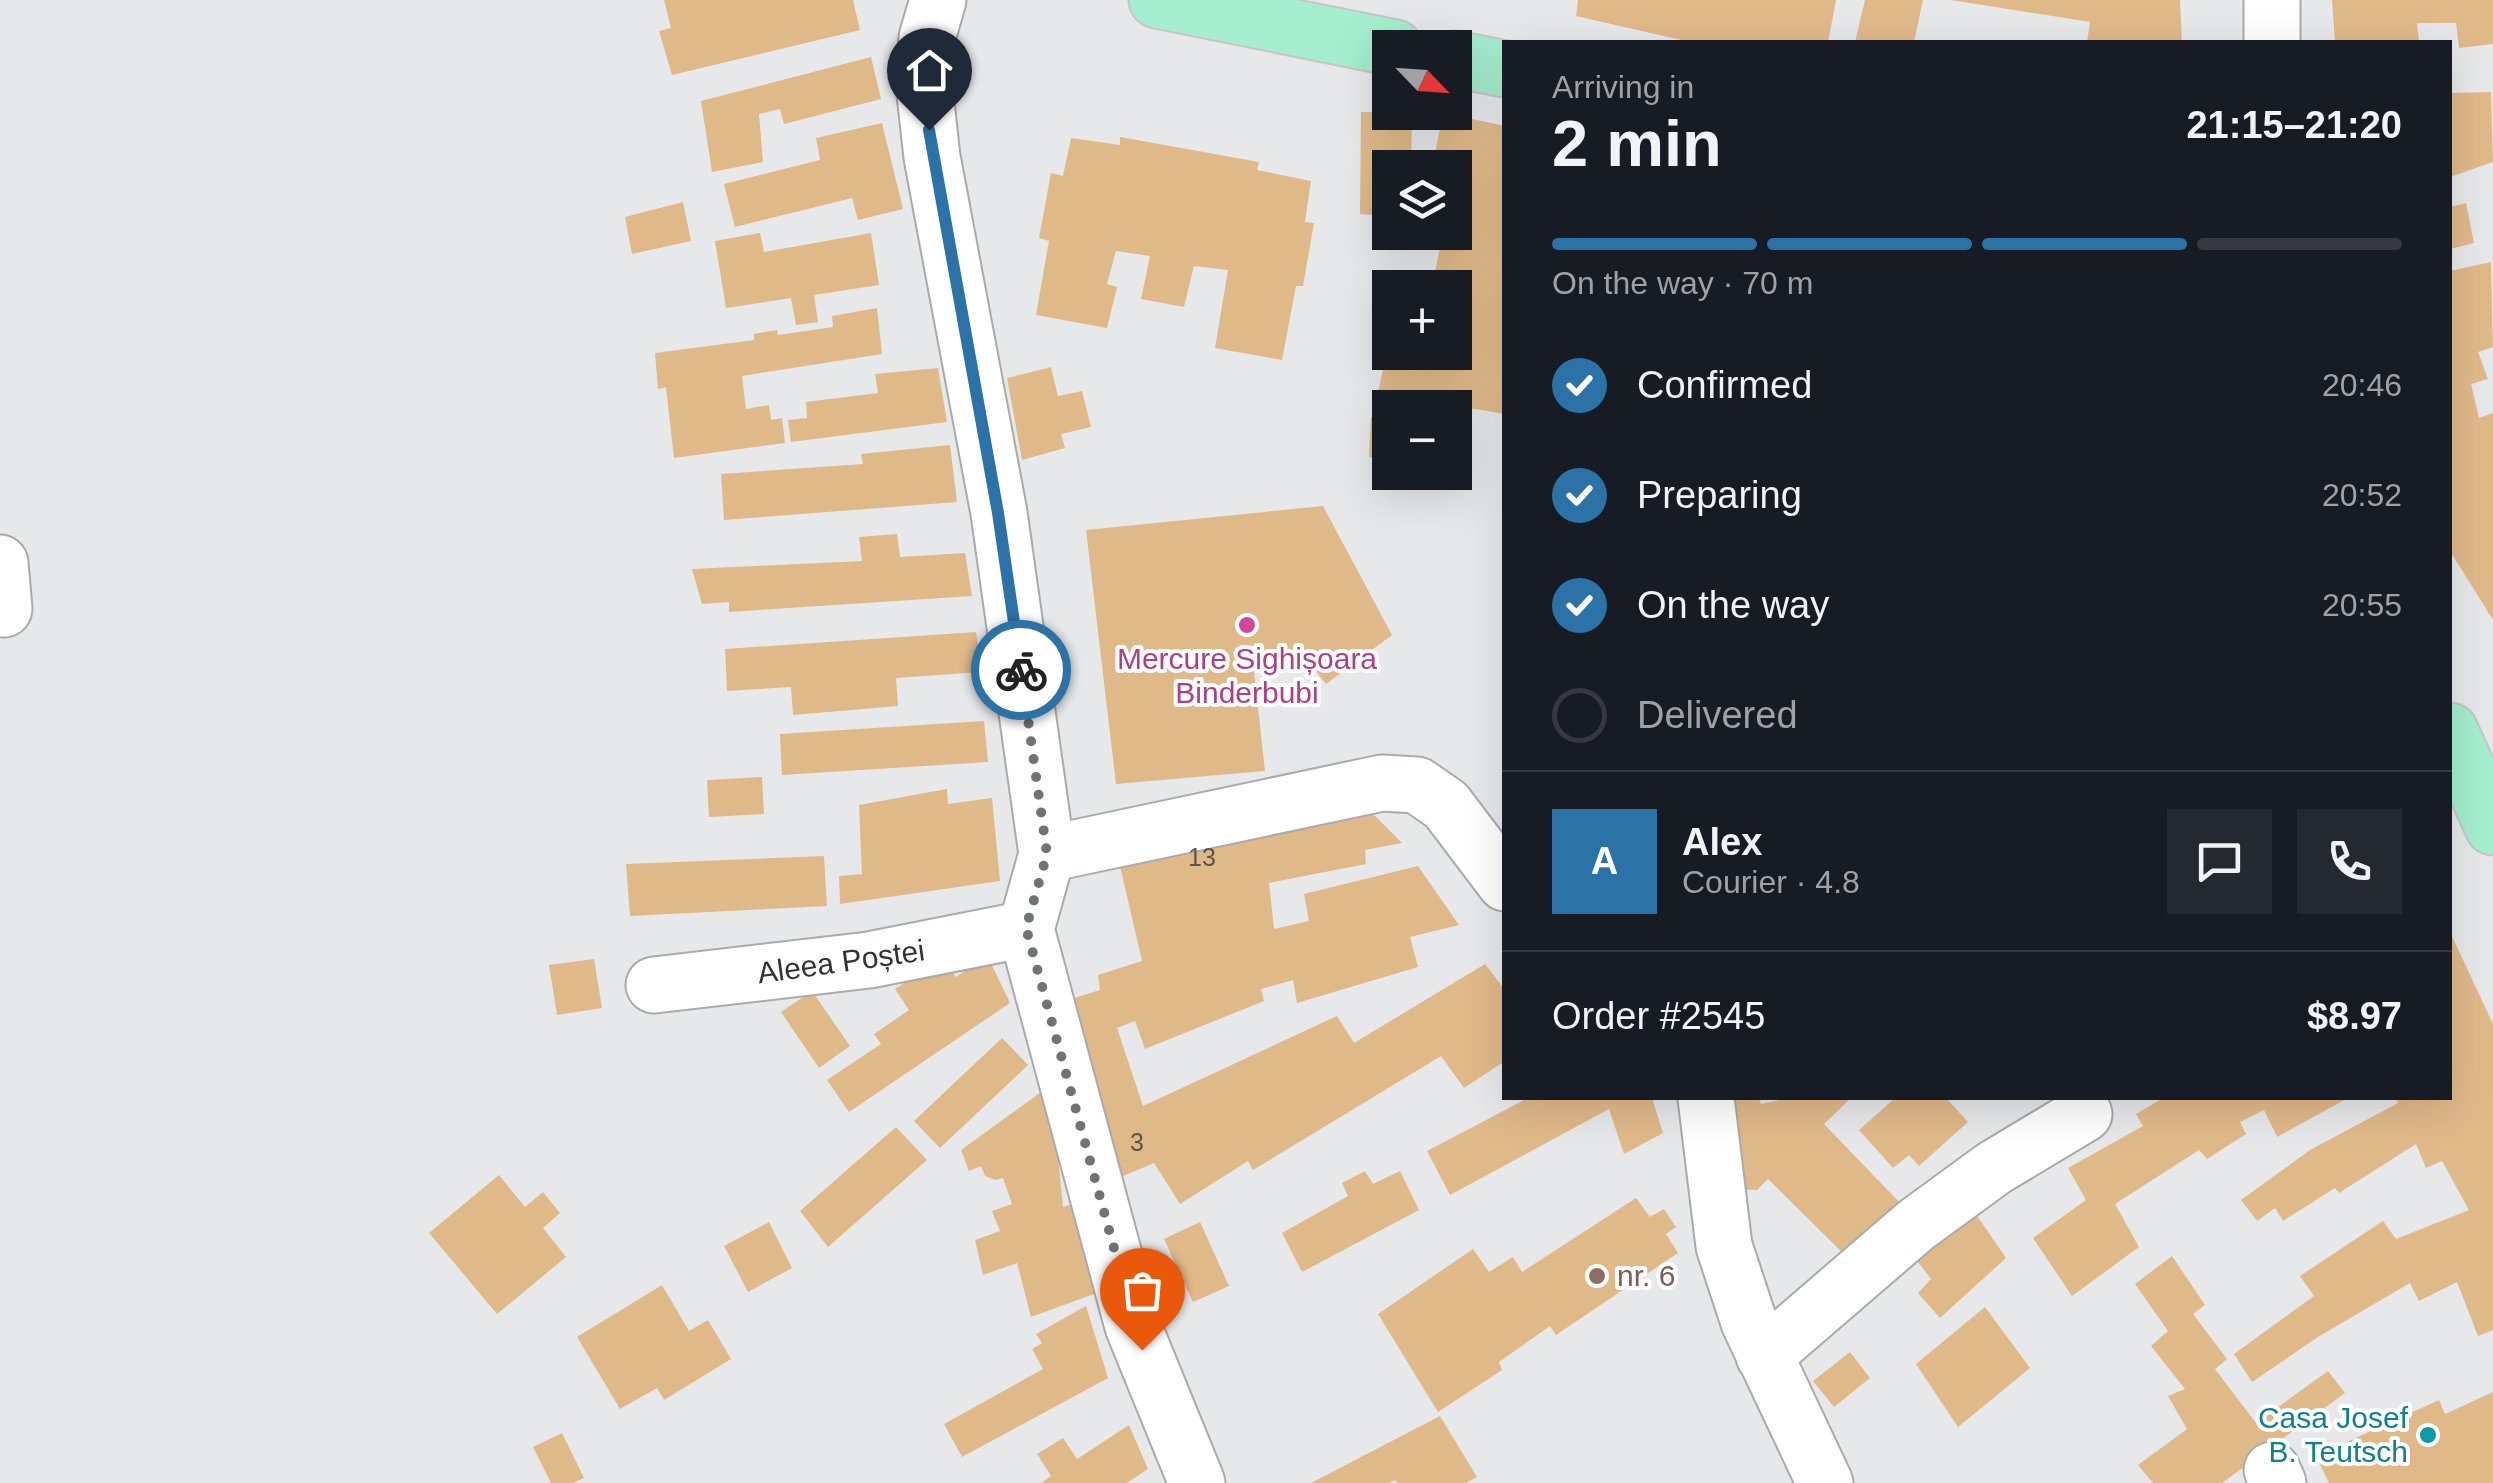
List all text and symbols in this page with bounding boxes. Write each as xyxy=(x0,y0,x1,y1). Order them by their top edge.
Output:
pin xyxy=(887,28,972,131)
north arrow xyxy=(1372,30,1472,130)
map controls xyxy=(1372,30,1472,490)
icon: home xyxy=(902,43,957,98)
text: Arriving in xyxy=(1552,69,1694,105)
text: 21:15–21:20 xyxy=(2186,104,2402,146)
text: 2 min xyxy=(1552,107,1722,180)
button: layers xyxy=(1372,150,1472,250)
text: On the way · 70 m xyxy=(1552,265,1813,301)
button: + xyxy=(1372,270,1472,370)
icon: check xyxy=(1552,358,1607,413)
text: Confirmed xyxy=(1637,364,1812,406)
text: 20:46 xyxy=(2322,367,2402,403)
button: − xyxy=(1372,390,1472,490)
icon: check xyxy=(1552,468,1607,523)
text: Preparing xyxy=(1637,474,1802,516)
text: 20:52 xyxy=(2322,477,2402,513)
icon: check xyxy=(1552,578,1607,633)
text: On the way xyxy=(1637,584,1829,626)
text: 20:55 xyxy=(2322,587,2402,623)
marker: Mercure Sighișoara Binderbubi xyxy=(1236,614,1258,636)
courier xyxy=(971,620,1071,720)
place label: Mercure Sighișoara Binderbubi xyxy=(1117,642,1377,709)
icon: bike xyxy=(994,643,1049,698)
text: Delivered xyxy=(1637,694,1798,736)
button: chat xyxy=(2167,809,2272,914)
button: phone xyxy=(2297,809,2402,914)
text: Alex xyxy=(1682,821,1762,863)
text: A xyxy=(1591,840,1618,882)
house number: 13 xyxy=(1188,843,1216,871)
text: Courier · 4.8 xyxy=(1682,864,1860,900)
street label: Aleea Poștei xyxy=(755,933,927,990)
text: Order #2545 xyxy=(1552,995,1765,1037)
text: $8.97 xyxy=(2307,995,2402,1037)
house number: 3 xyxy=(1130,1128,1144,1156)
pin xyxy=(1100,1248,1185,1351)
place label: nr. 6 xyxy=(1617,1259,1675,1292)
icon: bag xyxy=(1115,1263,1170,1318)
marker: nr. 6 xyxy=(1586,1265,1608,1287)
place label: Casa Josef B. Teutsch xyxy=(2258,1401,2409,1468)
marker: Casa Josef B. Teutsch xyxy=(2417,1424,2439,1446)

